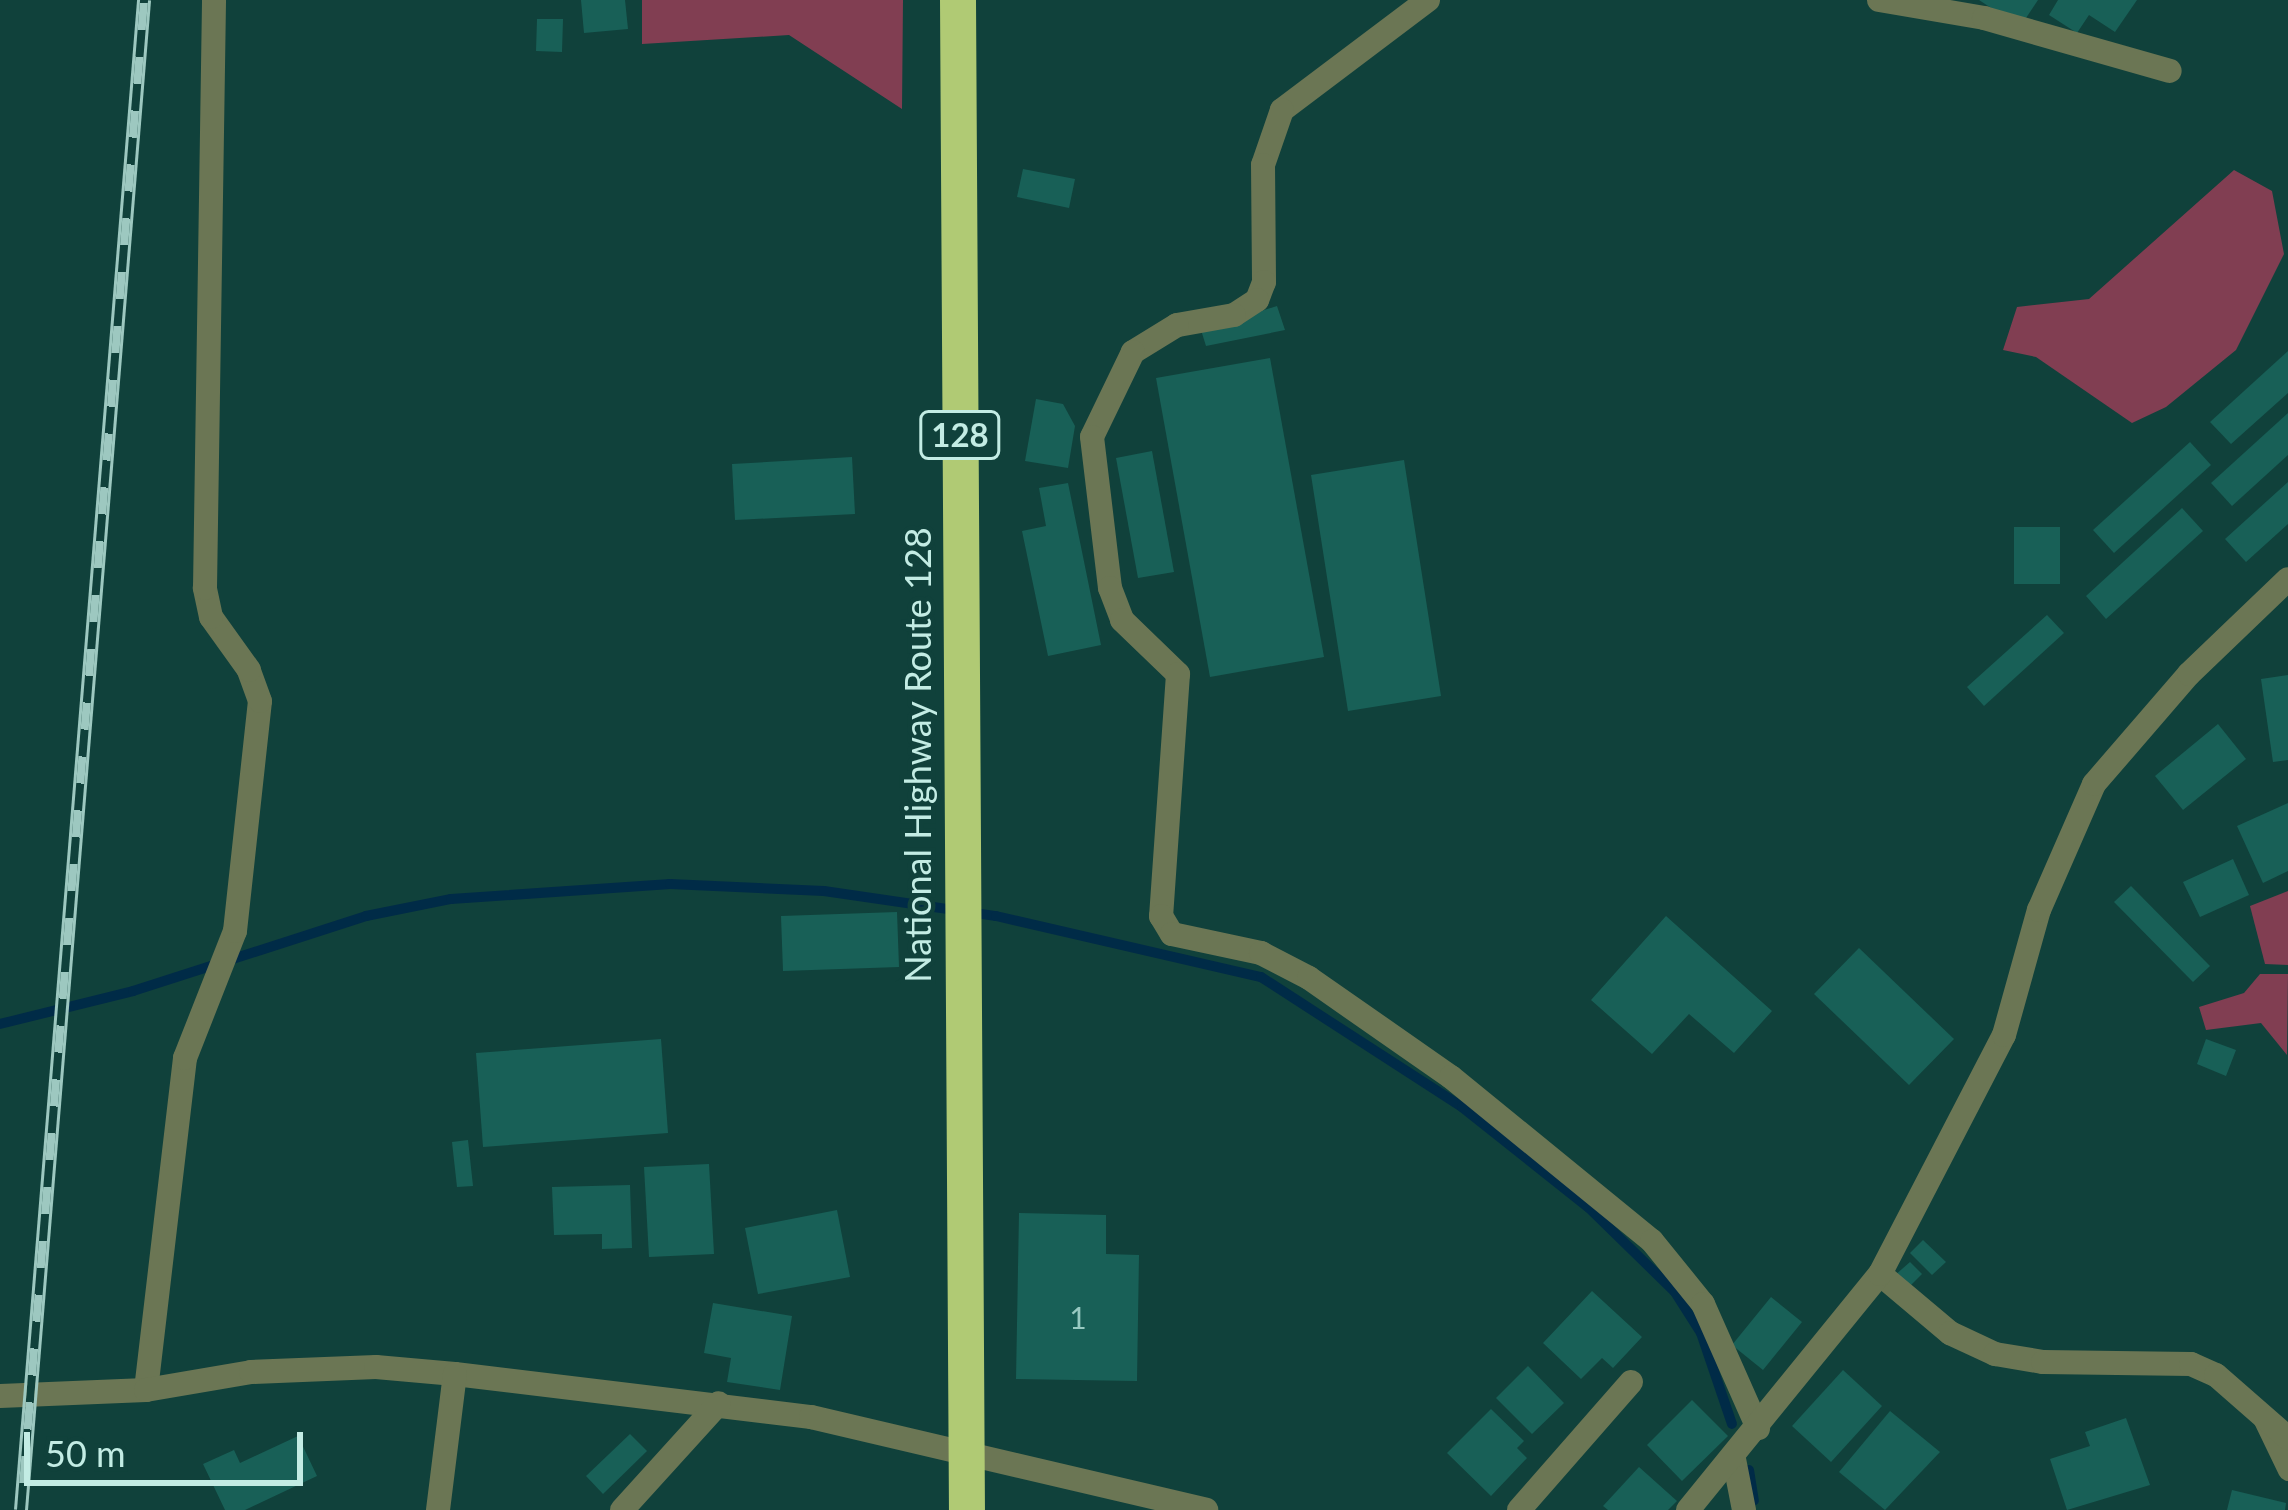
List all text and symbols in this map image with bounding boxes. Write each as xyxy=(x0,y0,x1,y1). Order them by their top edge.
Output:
road number: 128 xyxy=(918,408,1002,462)
street label: National Highway Route 128 xyxy=(896,527,940,983)
house number: 1 xyxy=(1069,1299,1087,1335)
scale bar xyxy=(30,1408,309,1482)
text: 50 m xyxy=(45,1431,126,1475)

